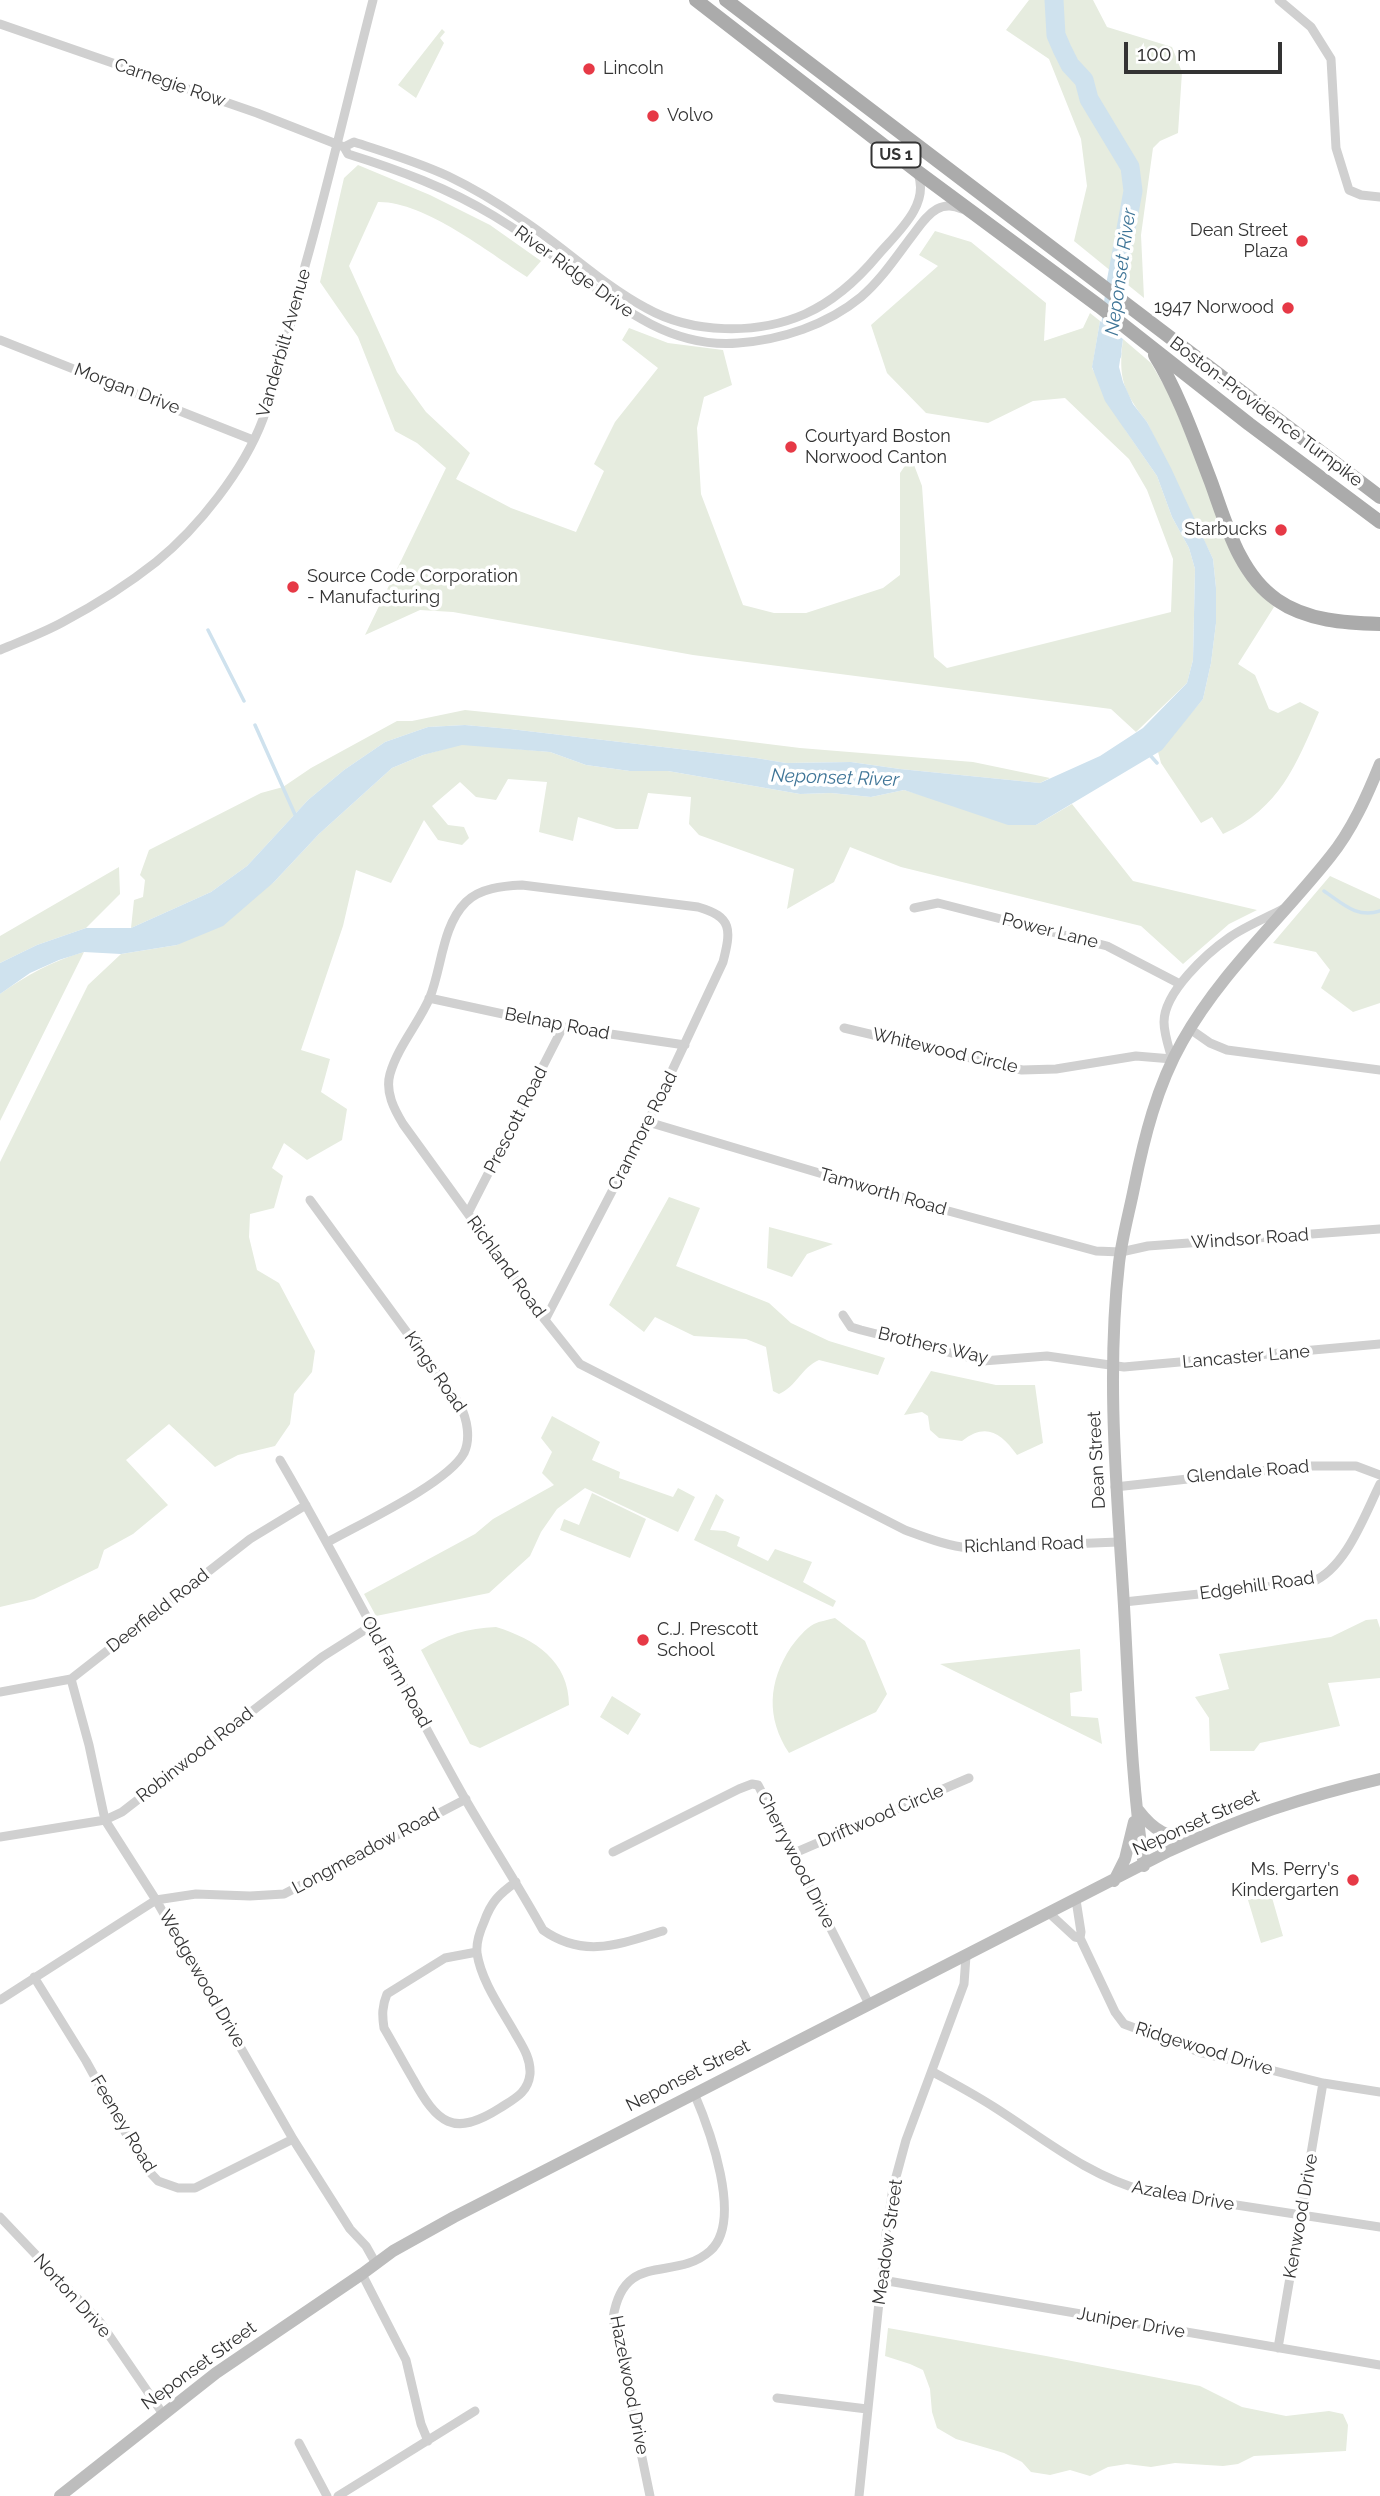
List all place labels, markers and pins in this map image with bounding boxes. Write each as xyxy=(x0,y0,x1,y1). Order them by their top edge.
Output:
place label: Lincoln xyxy=(603,58,664,80)
marker: Lincoln xyxy=(581,61,597,77)
place label: Volvo xyxy=(667,105,713,127)
marker: Volvo xyxy=(645,108,661,124)
place label: Dean Street Plaza xyxy=(1190,220,1288,262)
marker: Dean Street Plaza xyxy=(1294,233,1310,249)
place label: 1947 Norwood xyxy=(1154,297,1274,319)
marker: 1947 Norwood xyxy=(1280,300,1296,316)
place label: Courtyard Boston Norwood Canton xyxy=(805,426,951,468)
marker: Courtyard Boston Norwood Canton xyxy=(783,439,799,455)
place label: Starbucks xyxy=(1184,519,1267,541)
marker: Starbucks xyxy=(1273,522,1289,538)
place label: Source Code Corporation - Manufacturing xyxy=(307,566,518,608)
marker: Source Code Corporation - Manufacturing xyxy=(285,579,301,595)
place label: C.J. Prescott School xyxy=(657,1619,758,1662)
marker: C.J. Prescott School xyxy=(635,1632,651,1648)
place label: Ms. Perry's Kindergarten xyxy=(1231,1859,1339,1902)
marker: Ms. Perry's Kindergarten xyxy=(1345,1872,1361,1888)

